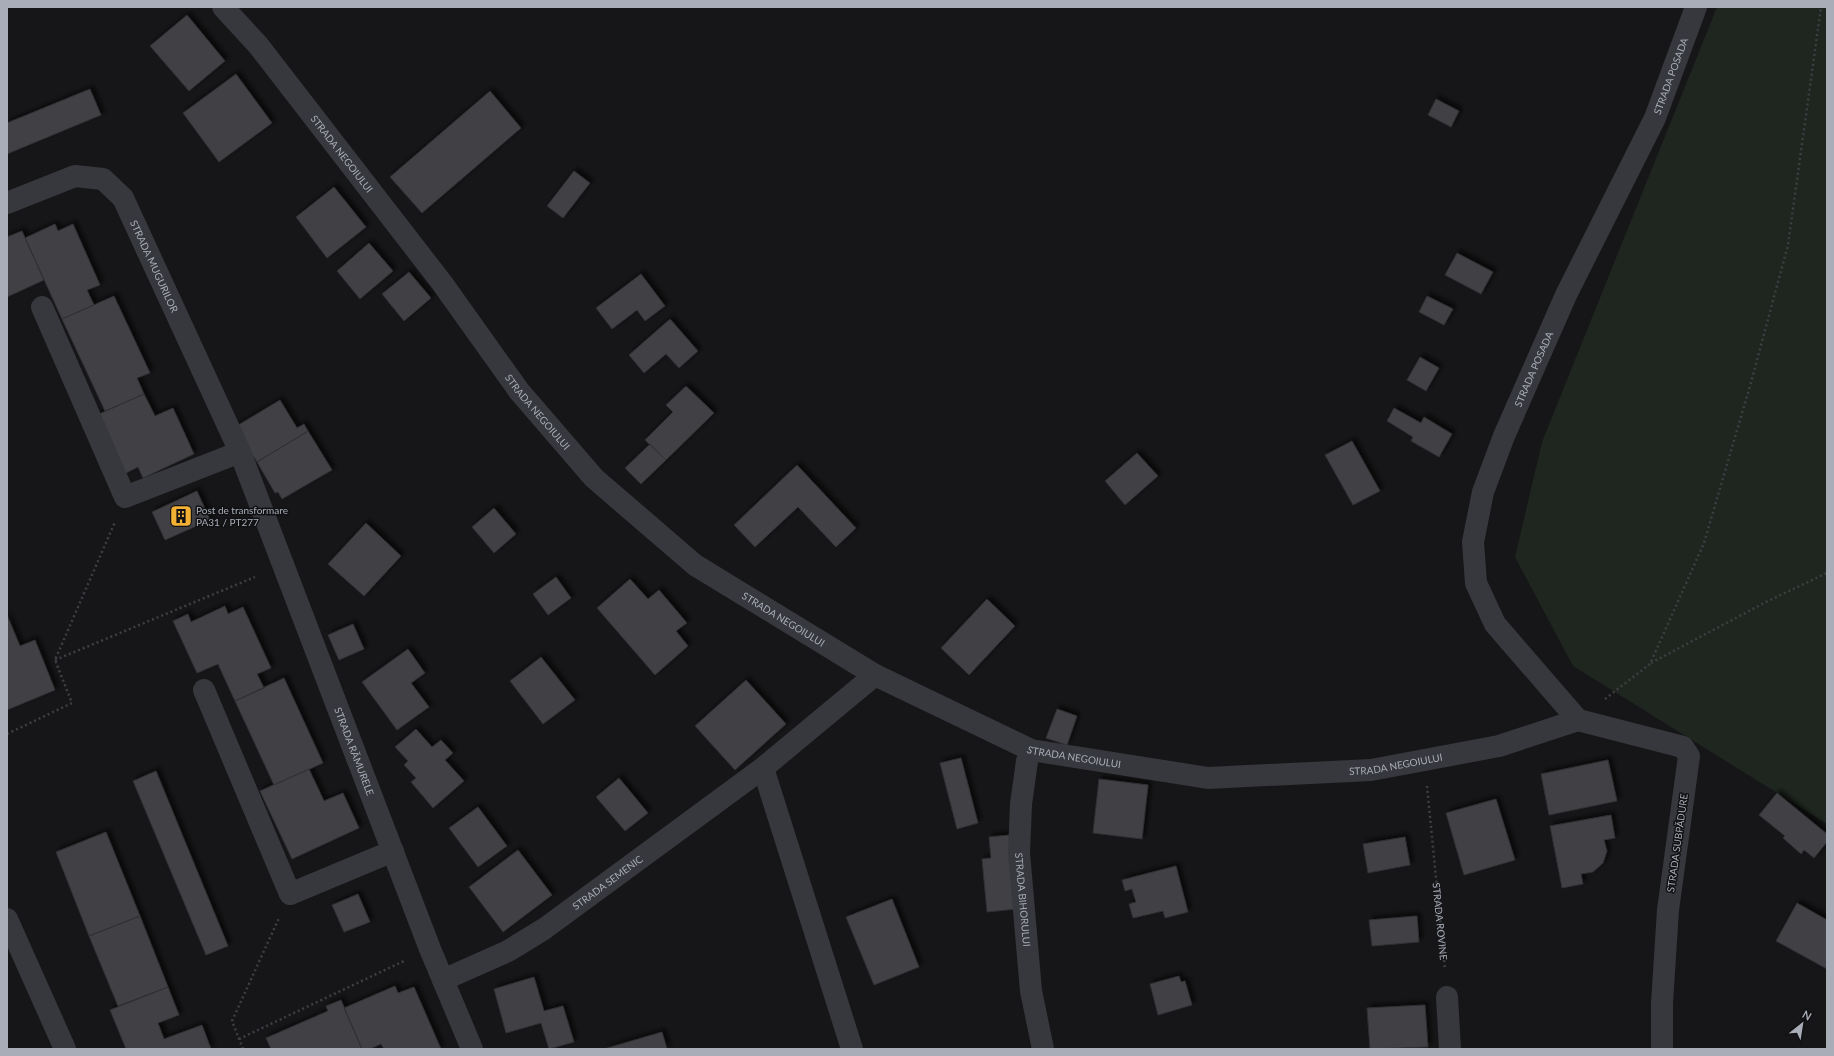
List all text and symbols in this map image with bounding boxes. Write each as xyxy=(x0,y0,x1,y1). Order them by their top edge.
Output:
street label: STRADA POSADA xyxy=(1651,36,1690,116)
street label: STRADA NEGOIULUI xyxy=(308,113,376,195)
street label: STRADA MUGURILOR xyxy=(128,218,181,315)
street label: STRADA POSADA xyxy=(1512,329,1555,409)
street label: STRADA NEGOIULUI xyxy=(503,372,573,452)
building icon: Post de transformare PA31 / PT277 xyxy=(168,503,194,529)
place label: Post de transformare PA31 / PT277 xyxy=(196,504,288,528)
street label: STRADA NEGOIULUI xyxy=(740,589,827,649)
street label: STRADA RĂMURELE xyxy=(332,706,377,797)
street label: STRADA NEGOIULUI xyxy=(1025,743,1122,770)
street label: STRADA NEGOIULUI xyxy=(1349,751,1443,777)
street label: STRADA SUBPĂDURE xyxy=(1664,793,1690,893)
street label: STRADA SEMENIC xyxy=(570,852,645,912)
street label: STRADA BIHORULUI xyxy=(1013,852,1033,947)
street label: STRADA ROVINE xyxy=(1430,882,1450,961)
north arrow xyxy=(1782,1004,1822,1044)
text: N xyxy=(1800,1007,1814,1023)

